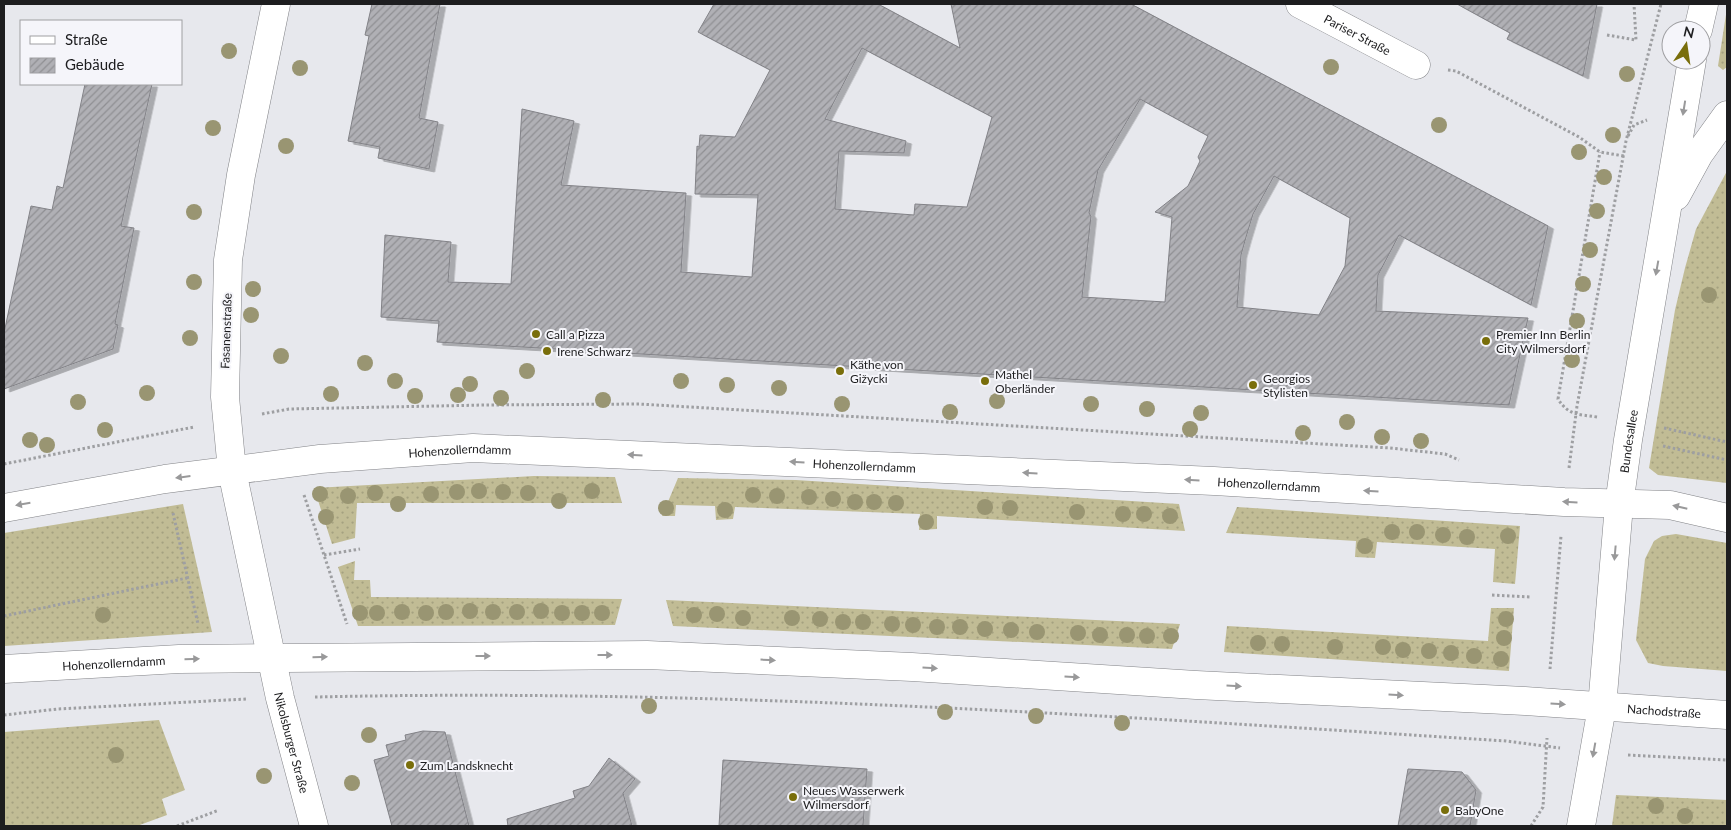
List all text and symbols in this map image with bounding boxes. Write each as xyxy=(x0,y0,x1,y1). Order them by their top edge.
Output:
street label: Pariser Straße xyxy=(1322,11,1393,58)
legend xyxy=(20,20,182,85)
north arrow xyxy=(1661,20,1711,70)
text: N xyxy=(1682,22,1696,41)
text: Straße xyxy=(65,30,108,48)
text: Gebäude xyxy=(65,55,124,73)
one-way arrow xyxy=(1679,100,1687,116)
one-way arrow xyxy=(1653,261,1661,277)
street label: Fasanenstraße xyxy=(217,293,235,369)
place label: Call a Pizza xyxy=(546,327,605,342)
place label: Premier Inn Berlin City Wilmersdorf xyxy=(1496,327,1590,356)
marker: Call a Pizza xyxy=(530,328,542,340)
marker: Premier Inn Berlin City Wilmersdorf xyxy=(1480,335,1492,347)
place label: Irene Schwarz xyxy=(557,344,631,359)
marker: Irene Schwarz xyxy=(541,345,553,357)
place label: Käthe von Gižycki xyxy=(850,357,903,386)
marker: Käthe von Gižycki xyxy=(834,365,846,377)
place label: Mathel Oberländer xyxy=(995,367,1055,396)
place label: Georgios Stylisten xyxy=(1263,371,1310,400)
marker: Mathel Oberländer xyxy=(979,375,991,387)
marker: Georgios Stylisten xyxy=(1247,379,1259,391)
street label: Bundesallee xyxy=(1616,409,1640,474)
street label: Hohenzollerndamm xyxy=(408,440,512,460)
one-way arrow xyxy=(627,450,643,458)
street label: Hohenzollerndamm xyxy=(812,456,916,475)
one-way arrow xyxy=(789,458,805,466)
one-way arrow xyxy=(1021,469,1037,477)
one-way arrow xyxy=(175,473,191,481)
street label: Hohenzollerndamm xyxy=(1217,474,1321,495)
one-way arrow xyxy=(1184,476,1200,484)
one-way arrow xyxy=(1363,486,1379,494)
one-way arrow xyxy=(1562,498,1578,506)
one-way arrow xyxy=(15,501,31,509)
one-way arrow xyxy=(1672,503,1687,511)
one-way arrow xyxy=(1610,546,1618,562)
one-way arrow xyxy=(598,651,614,659)
street label: Hohenzollerndamm xyxy=(62,652,166,673)
one-way arrow xyxy=(312,652,328,660)
one-way arrow xyxy=(475,652,491,660)
one-way arrow xyxy=(184,655,200,663)
one-way arrow xyxy=(760,657,776,665)
one-way arrow xyxy=(922,664,938,672)
one-way arrow xyxy=(1064,673,1080,681)
one-way arrow xyxy=(1226,683,1242,691)
street label: Nikolsburger Straße xyxy=(271,691,312,795)
one-way arrow xyxy=(1388,691,1404,699)
one-way arrow xyxy=(1551,700,1567,708)
street label: Nachodstraße xyxy=(1627,701,1702,721)
one-way arrow xyxy=(1590,742,1598,758)
place label: Zum Landsknecht xyxy=(420,758,514,773)
marker: Zum Landsknecht xyxy=(404,759,416,771)
place label: Neues Wasserwerk Wilmersdorf xyxy=(803,783,905,812)
marker: Neues Wasserwerk Wilmersdorf xyxy=(787,791,799,803)
place label: BabyOne xyxy=(1455,803,1504,818)
marker: BabyOne xyxy=(1439,804,1451,816)

